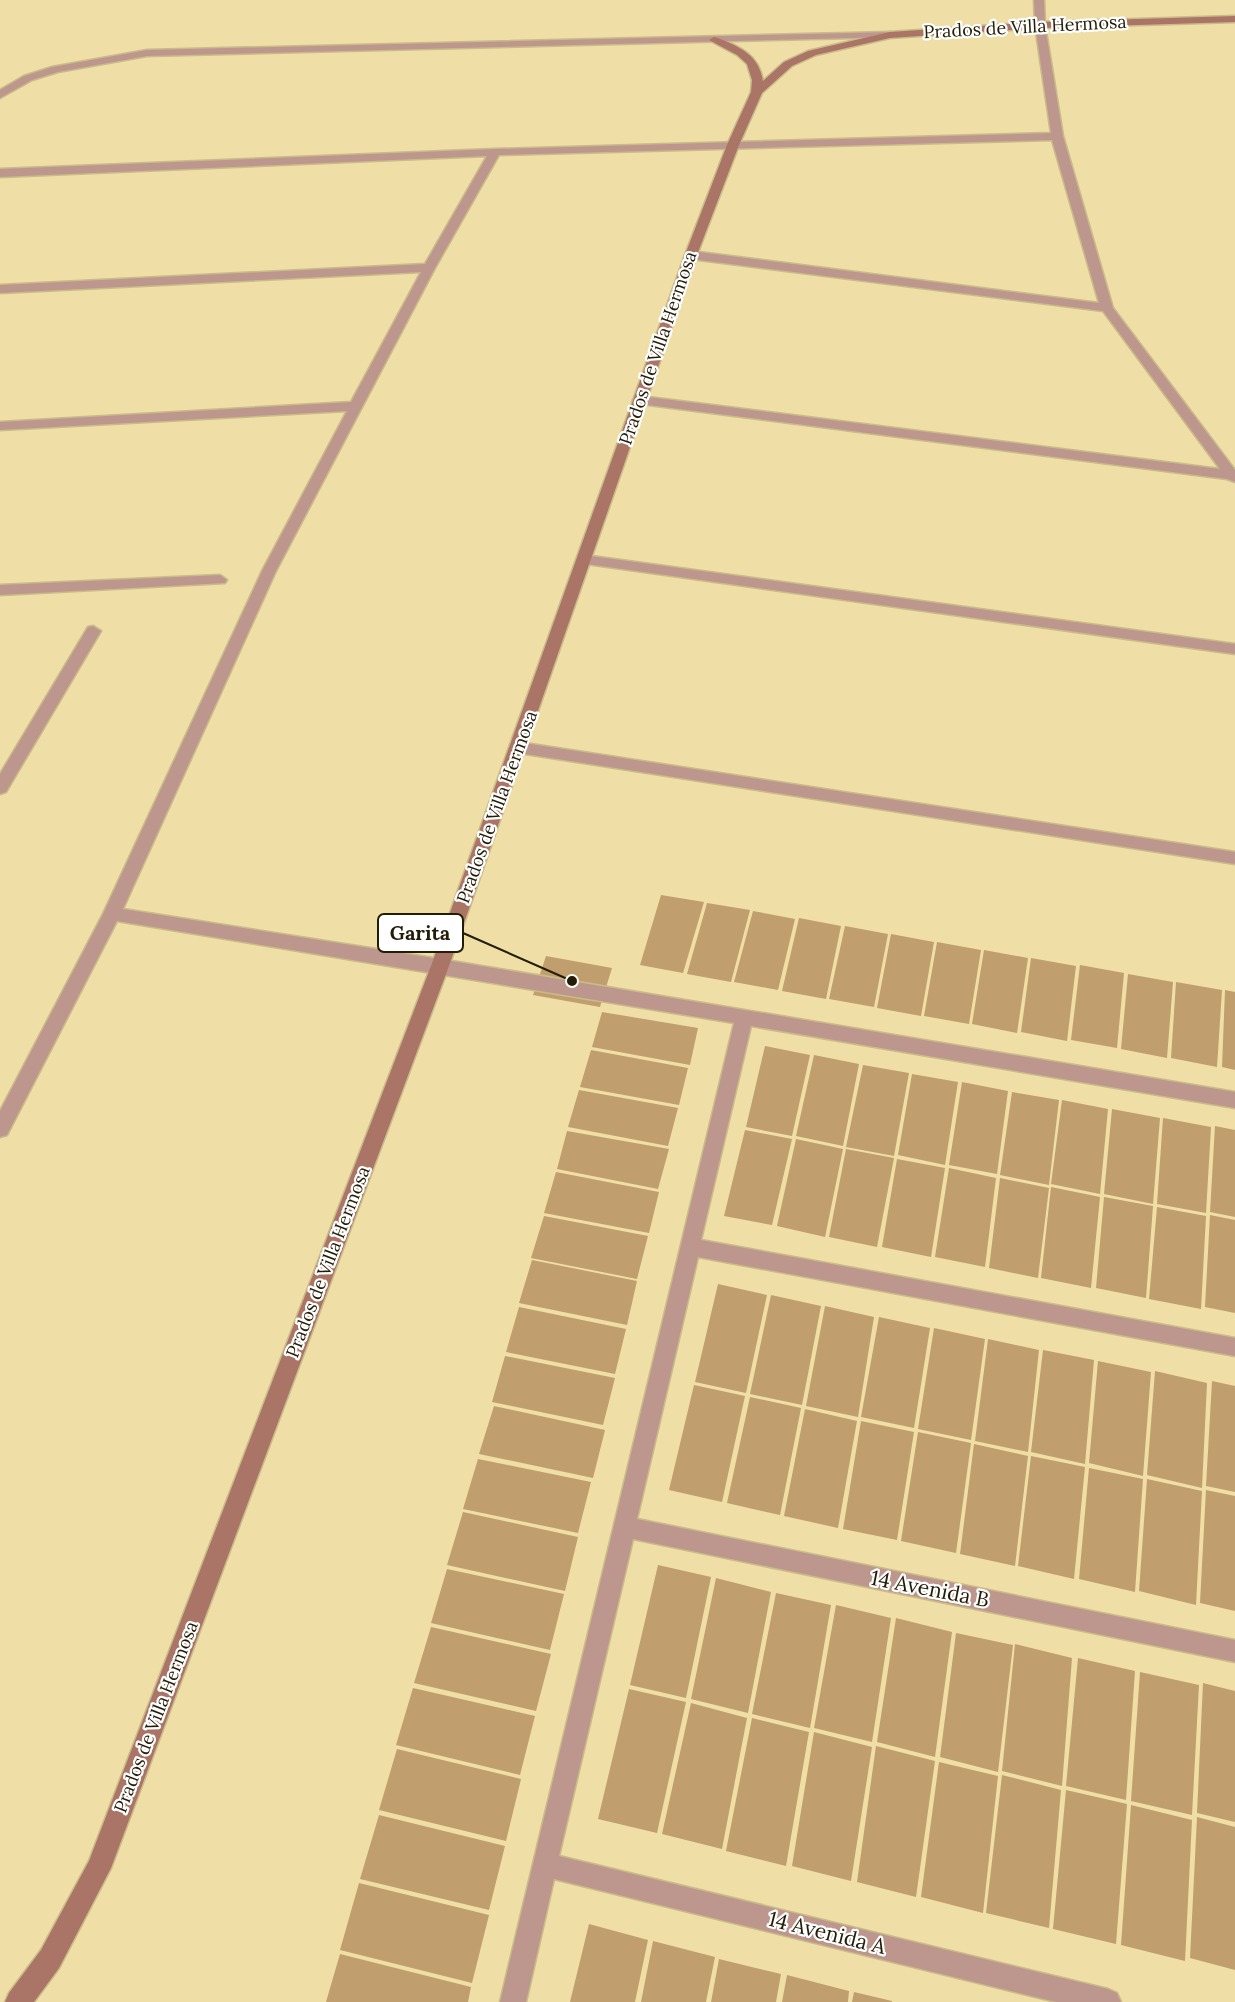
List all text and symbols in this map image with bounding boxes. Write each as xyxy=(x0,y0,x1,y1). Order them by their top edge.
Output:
street label: Prados de Villa Hermosa xyxy=(923,10,1127,43)
street label: Prados de Villa Hermosa xyxy=(614,248,701,448)
street label: Prados de Villa Hermosa xyxy=(451,707,542,906)
callout: Garita xyxy=(378,914,463,952)
text: Garita xyxy=(390,920,451,945)
street label: Prados de Villa Hermosa xyxy=(280,1163,375,1361)
street label: 14 Avenida B xyxy=(869,1564,991,1613)
street label: Prados de Villa Hermosa xyxy=(108,1618,203,1816)
street label: 14 Avenida A xyxy=(766,1905,889,1960)

